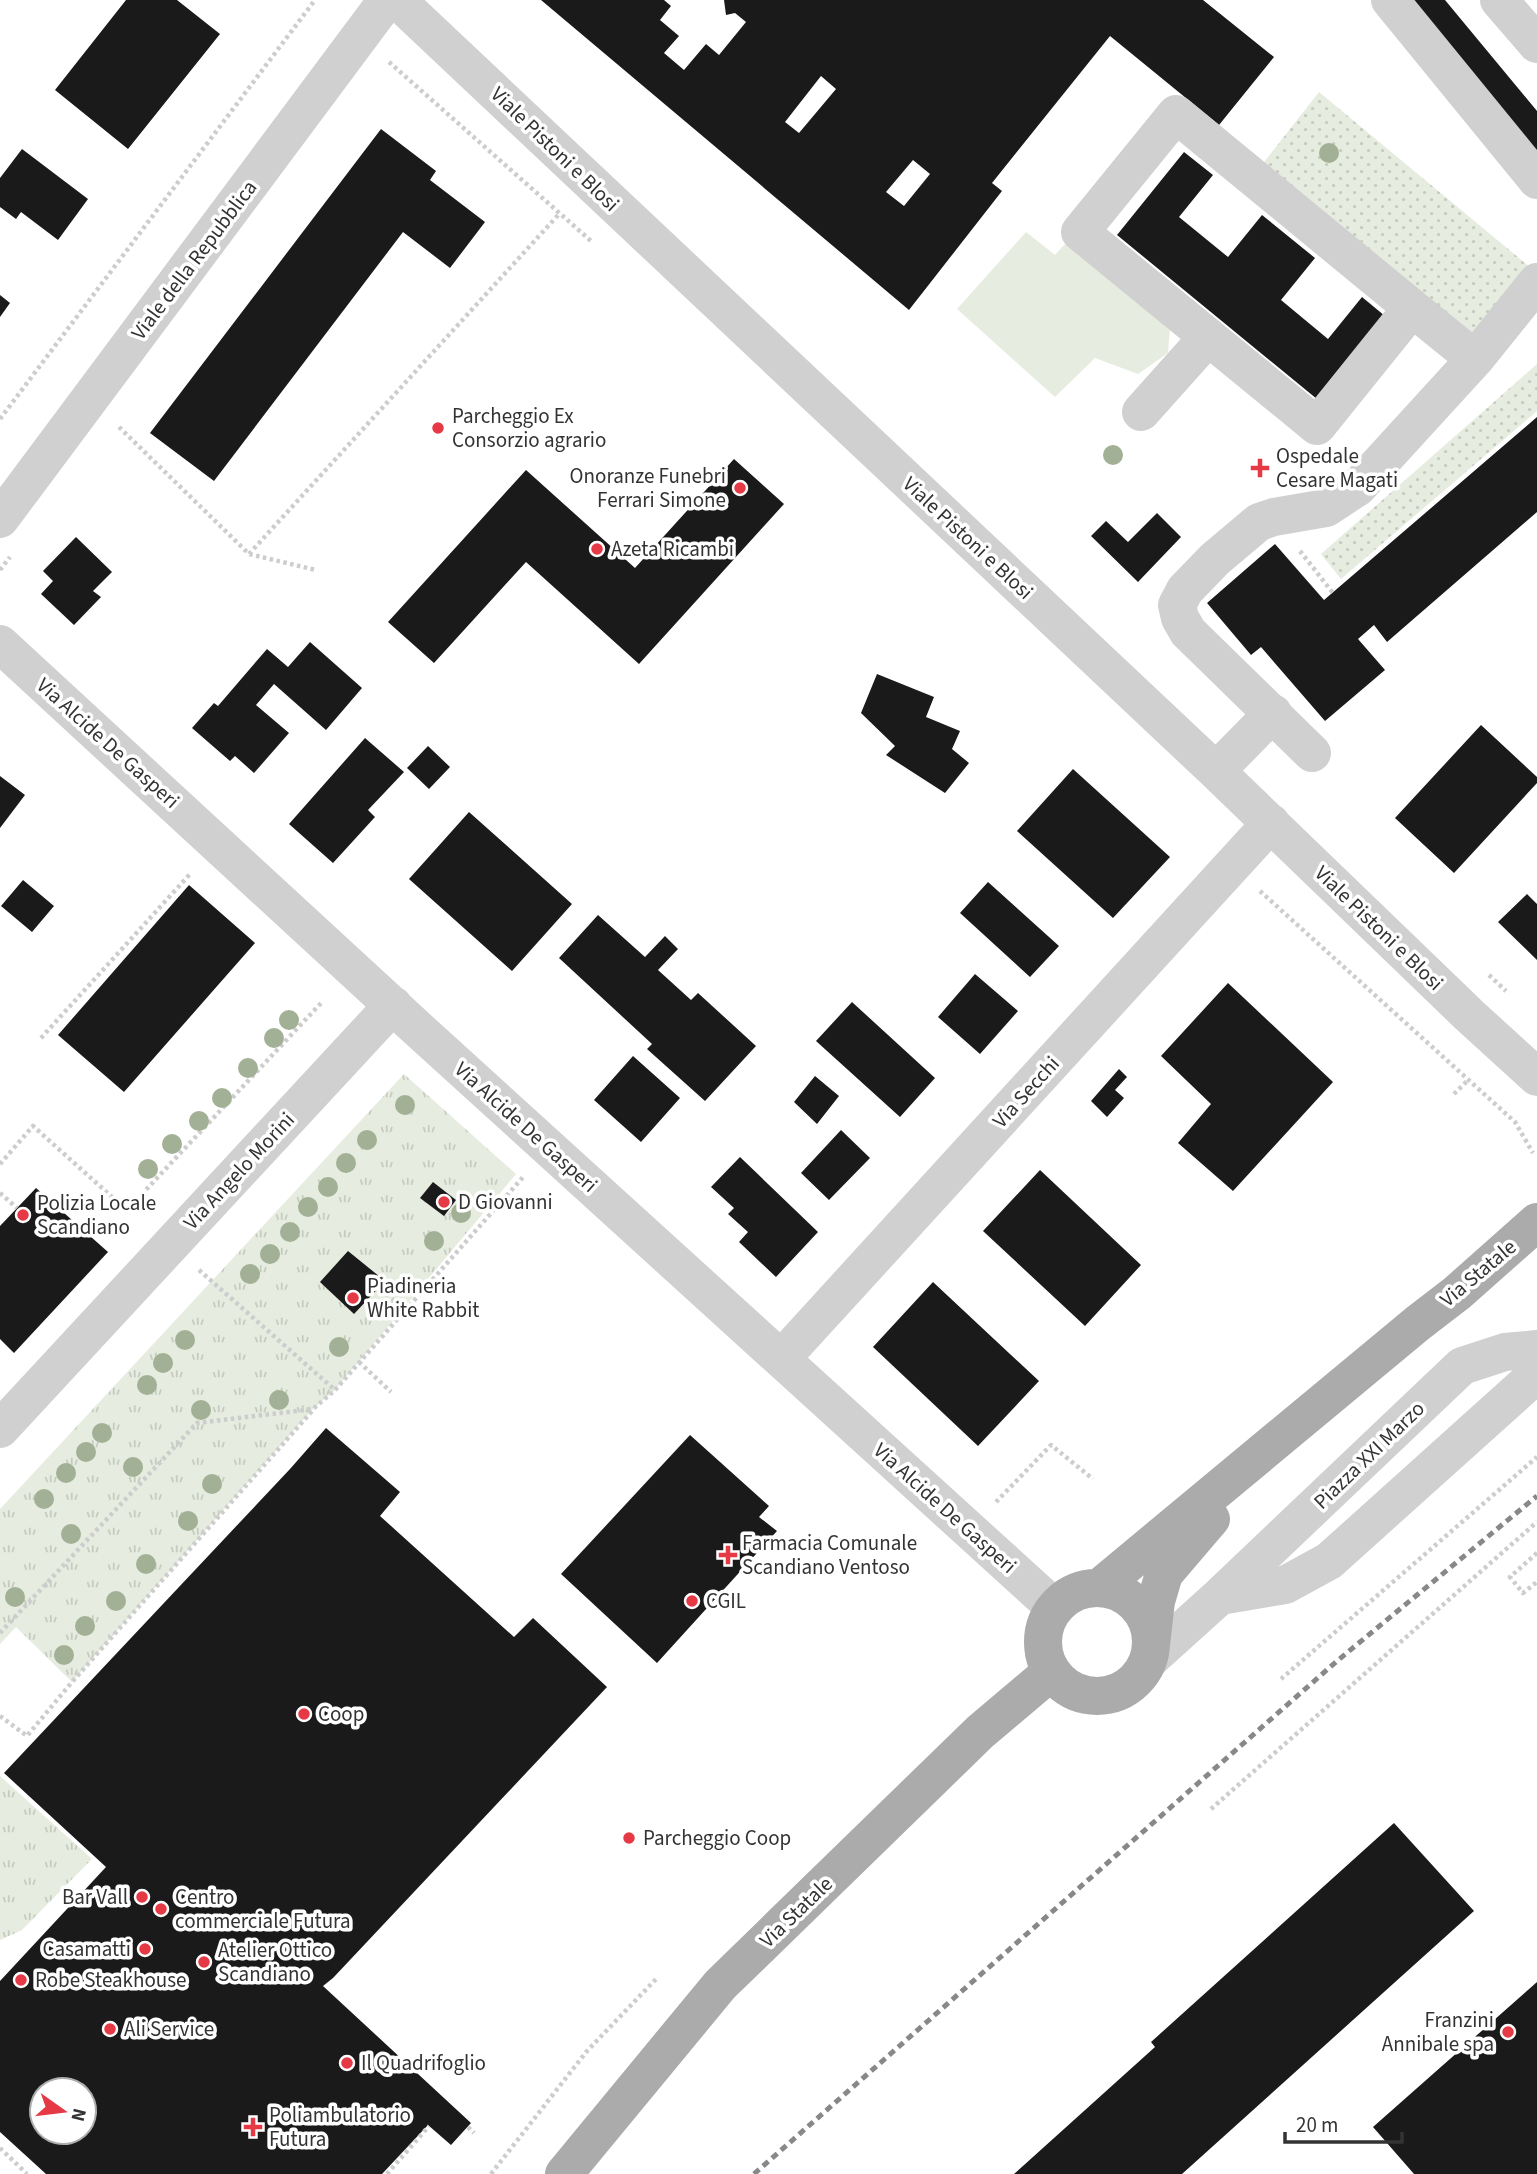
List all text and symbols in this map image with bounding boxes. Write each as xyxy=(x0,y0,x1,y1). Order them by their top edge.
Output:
street label: Viale Pistoni e Blosi xyxy=(484,80,626,218)
street label: Viale della Repubblica xyxy=(124,174,264,346)
place label: Parcheggio Ex Consorzio agrario xyxy=(452,401,606,455)
marker: Parcheggio Ex Consorzio agrario xyxy=(430,420,446,436)
place label: Ospedale Cesare Magati xyxy=(1276,441,1398,495)
marker: Ospedale Cesare Magati xyxy=(1250,458,1270,478)
place label: Onoranze Funebri Ferrari Simone xyxy=(570,461,726,515)
street label: Viale Pistoni e Blosi xyxy=(896,470,1040,606)
marker: Onoranze Funebri Ferrari Simone xyxy=(732,480,748,496)
place label: Azeta Ricambi xyxy=(611,534,734,564)
marker: Azeta Ricambi xyxy=(589,541,605,557)
street label: Via Alcide De Gasperi xyxy=(30,671,186,815)
street label: Viale Pistoni e Blosi xyxy=(1308,859,1450,997)
street label: Via Secchi xyxy=(986,1049,1066,1135)
street label: Via Alcide De Gasperi xyxy=(448,1055,604,1199)
street label: Via Angelo Morini xyxy=(177,1106,301,1236)
place label: D Giovanni xyxy=(458,1187,553,1217)
place label: Polizia Locale Scandiano xyxy=(37,1188,156,1242)
marker: D Giovanni xyxy=(436,1194,452,1210)
marker: Polizia Locale Scandiano xyxy=(15,1207,31,1223)
street label: Via Statale xyxy=(1433,1232,1523,1314)
place label: Piadineria White Rabbit xyxy=(367,1271,479,1325)
marker: Piadineria White Rabbit xyxy=(345,1290,361,1306)
street label: Piazza XXI Marzo xyxy=(1307,1394,1431,1516)
street label: Via Alcide De Gasperi xyxy=(867,1436,1023,1580)
place label: Farmacia Comunale Scandiano Ventoso xyxy=(742,1528,917,1582)
marker: Farmacia Comunale Scandiano Ventoso xyxy=(720,1547,736,1563)
place label: CGIL xyxy=(706,1586,746,1616)
marker: CGIL xyxy=(684,1593,700,1609)
place label: Coop xyxy=(318,1699,364,1729)
marker: Coop xyxy=(296,1706,312,1722)
place label: Parcheggio Coop xyxy=(643,1823,791,1853)
marker: Parcheggio Coop xyxy=(621,1830,637,1846)
street label: Via Statale xyxy=(753,1869,839,1955)
place label: Bar Vall xyxy=(62,1882,128,1912)
place label: Centro commerciale Futura xyxy=(175,1882,350,1936)
marker: Bar Vall xyxy=(134,1889,150,1905)
marker: Centro commerciale Futura xyxy=(153,1901,169,1917)
place label: Casamatti xyxy=(42,1934,131,1964)
place label: Atelier Ottico Scandiano xyxy=(218,1935,332,1989)
marker: Casamatti xyxy=(137,1941,153,1957)
marker: Atelier Ottico Scandiano xyxy=(196,1954,212,1970)
place label: Robe Steakhouse xyxy=(35,1965,186,1995)
marker: Robe Steakhouse xyxy=(13,1972,29,1988)
place label: Franzini Annibale spa xyxy=(1382,2005,1494,2059)
place label: Ali Service xyxy=(124,2014,214,2044)
marker: Ali Service xyxy=(102,2021,118,2037)
marker: Franzini Annibale spa xyxy=(1500,2024,1516,2040)
place label: Il Quadrifoglio xyxy=(361,2048,486,2078)
marker: Il Quadrifoglio xyxy=(339,2055,355,2071)
north arrow xyxy=(28,2076,98,2146)
place label: Poliambulatorio Futura xyxy=(269,2100,411,2154)
scale bar xyxy=(1285,2100,1402,2144)
text: N xyxy=(63,2105,93,2124)
text: 20 m xyxy=(1296,2110,1338,2140)
marker: Poliambulatorio Futura xyxy=(243,2117,263,2137)

